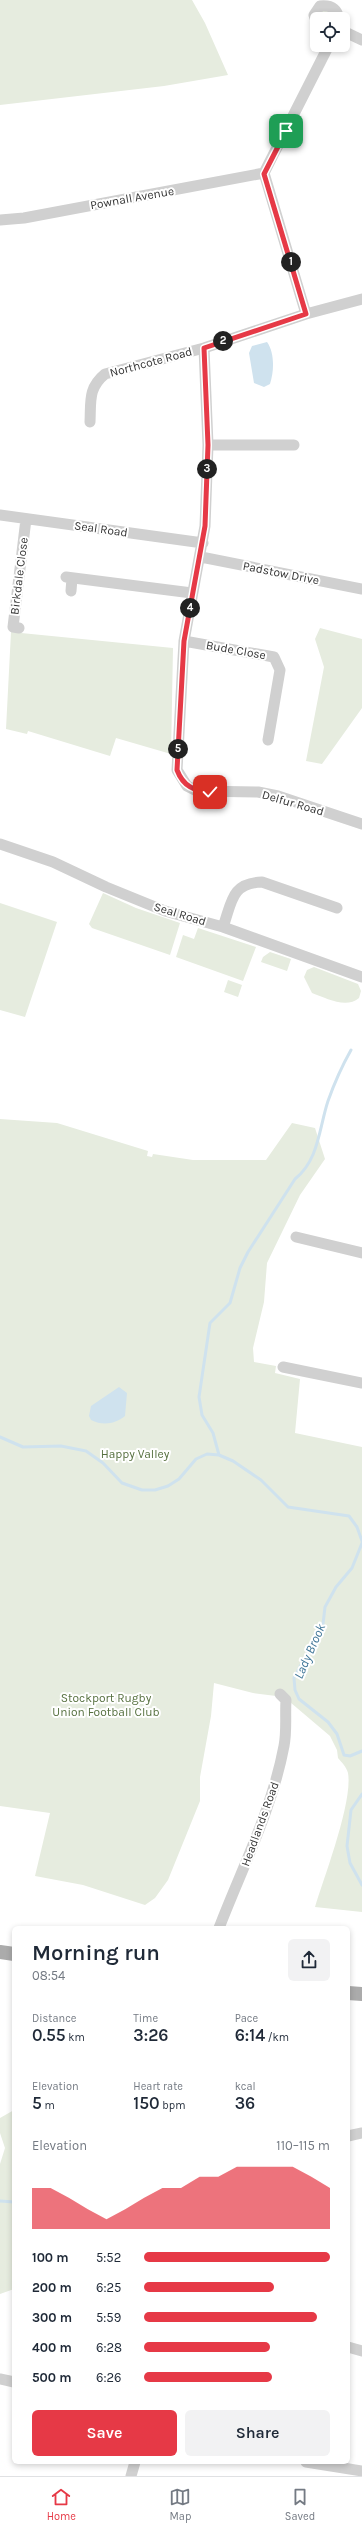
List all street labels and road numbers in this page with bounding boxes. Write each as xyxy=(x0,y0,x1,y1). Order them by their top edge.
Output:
street label: Pownall Avenue xyxy=(89,184,175,212)
street label: Northcote Road xyxy=(108,344,194,380)
street label: Seal Road xyxy=(73,518,129,540)
street label: Birkdale Close xyxy=(7,536,31,616)
street label: Padstow Drive xyxy=(242,559,320,587)
street label: Bude Close xyxy=(205,638,267,662)
street label: Delfur Road xyxy=(260,788,326,818)
street label: Seal Road xyxy=(152,899,208,929)
street label: Headlands Road xyxy=(238,1780,282,1868)

